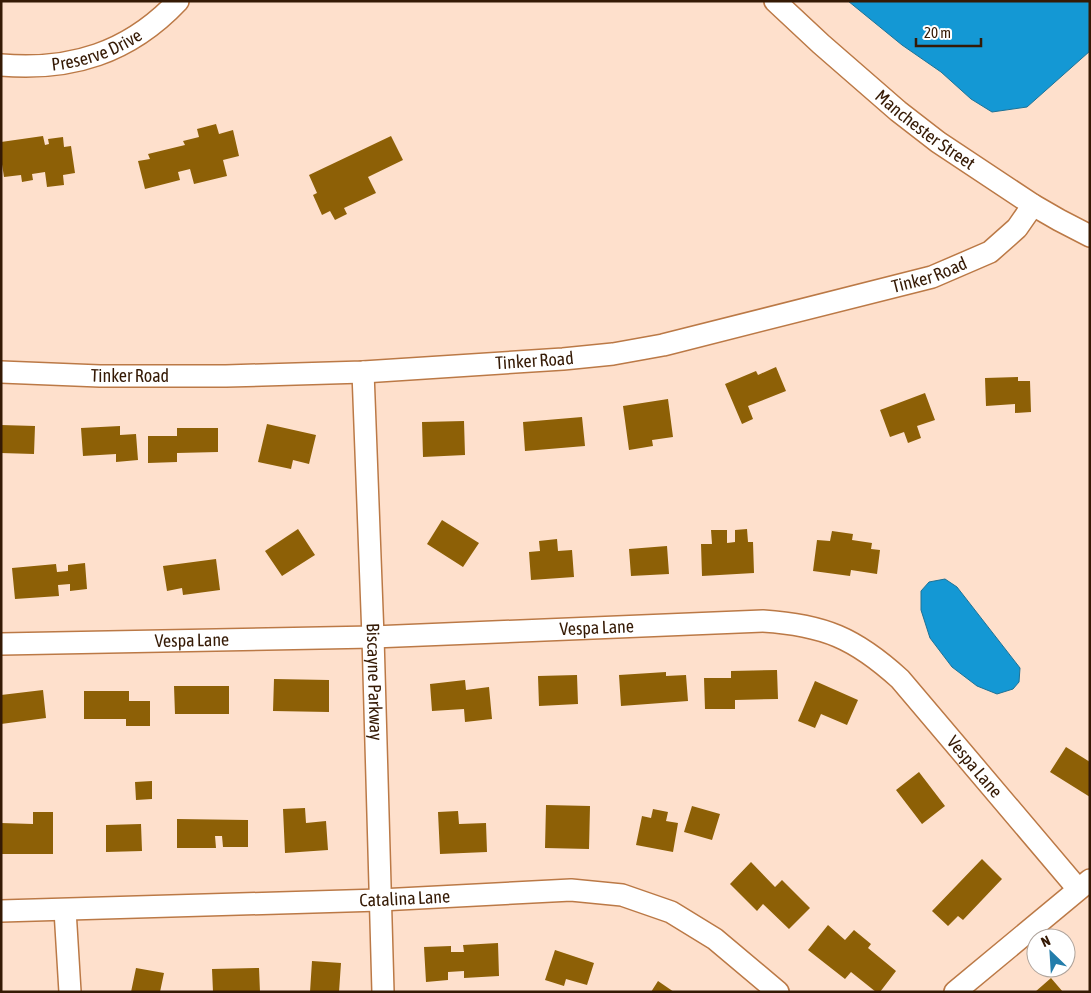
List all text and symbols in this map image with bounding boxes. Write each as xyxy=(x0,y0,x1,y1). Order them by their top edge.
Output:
scale bar xyxy=(916,15,981,47)
street label: Preserve Drive xyxy=(50,24,146,75)
text: 20 m xyxy=(924,24,951,41)
street label: Manchester Street xyxy=(871,85,979,174)
street label: Tinker Road xyxy=(889,252,970,297)
street label: Tinker Road xyxy=(495,347,575,373)
street label: Tinker Road xyxy=(90,365,169,386)
street label: Vespa Lane xyxy=(559,615,634,639)
street label: Biscayne Parkway xyxy=(362,623,387,741)
street label: Vespa Lane xyxy=(155,629,229,651)
street label: Vespa Lane xyxy=(943,731,1007,802)
street label: Catalina Lane xyxy=(359,885,451,911)
north arrow xyxy=(1026,928,1076,978)
text: N xyxy=(1038,932,1053,950)

